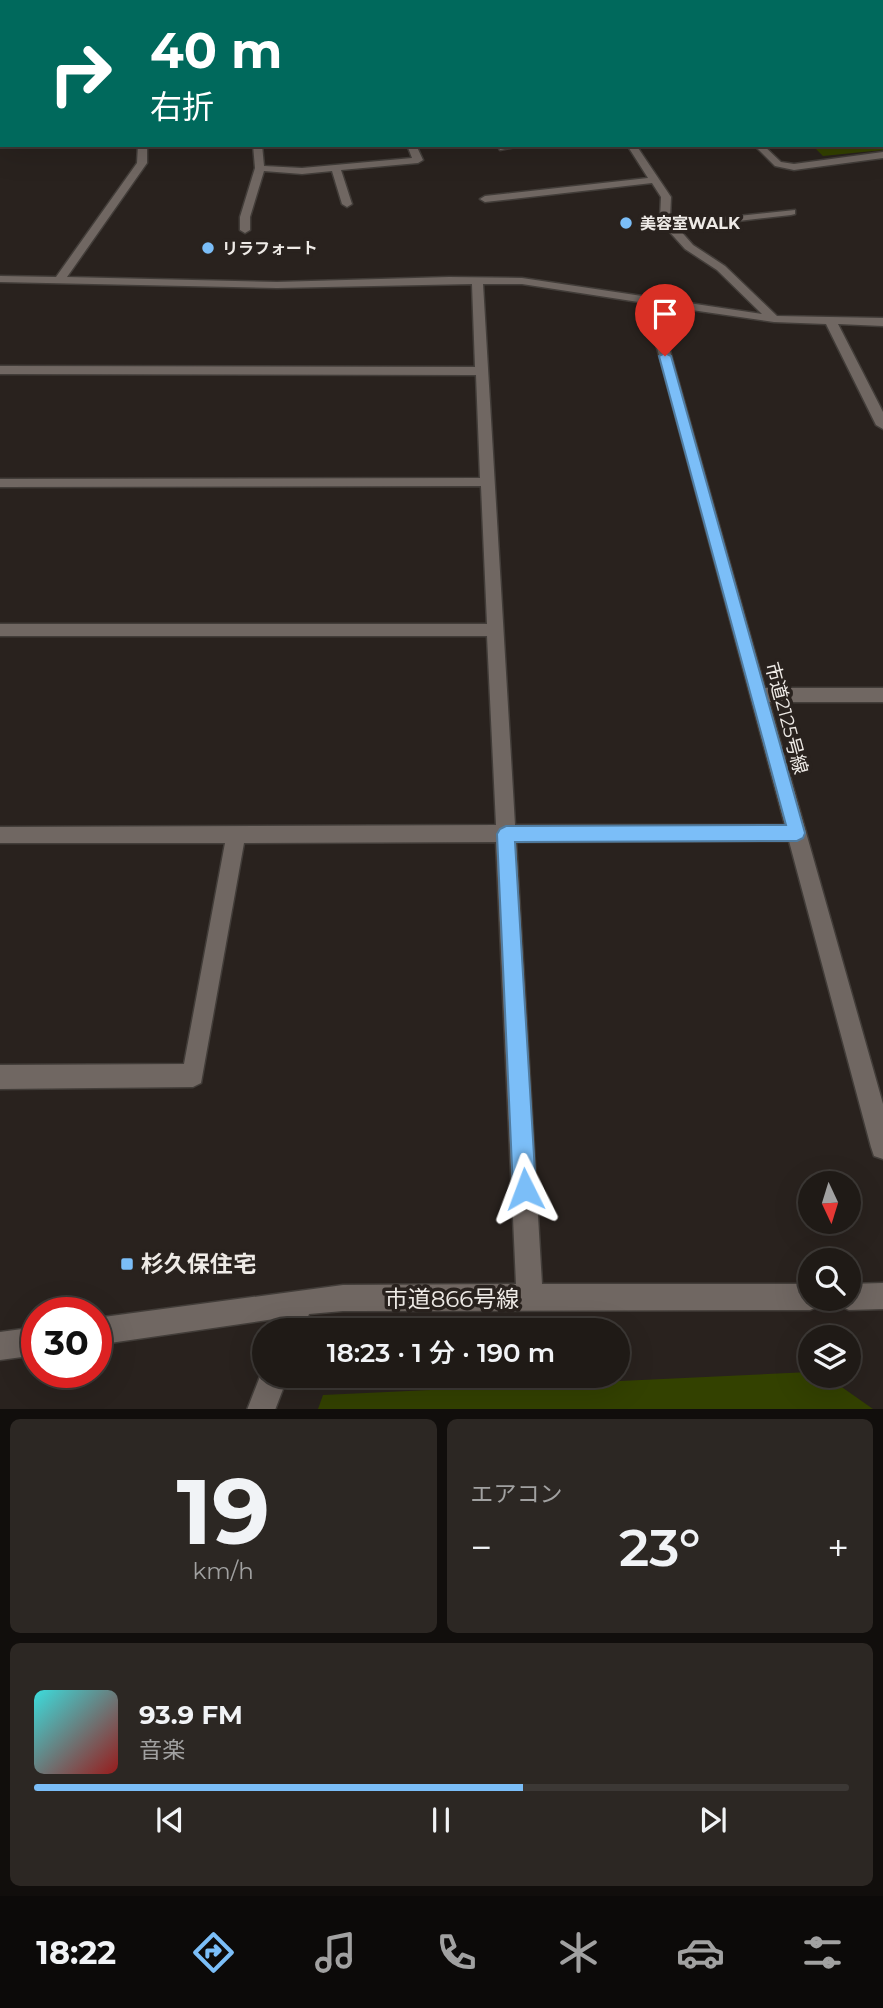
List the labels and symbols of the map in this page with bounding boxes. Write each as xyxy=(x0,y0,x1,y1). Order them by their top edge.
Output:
place label: 美容室WALK xyxy=(640,214,741,233)
marker: 美容室WALK xyxy=(618,215,634,231)
place label: リラフォート xyxy=(222,239,318,258)
marker: リラフォート xyxy=(200,240,216,256)
pin xyxy=(635,284,695,356)
street label: 市道2125号線 xyxy=(761,660,813,777)
position arrow xyxy=(488,1152,562,1226)
north arrow xyxy=(798,1171,861,1234)
place label: 杉久保住宅 xyxy=(141,1250,256,1278)
marker: 杉久保住宅 xyxy=(119,1256,135,1272)
street label: 市道866号線 xyxy=(385,1285,519,1313)
speed limit sign: 30 xyxy=(21,1297,112,1388)

